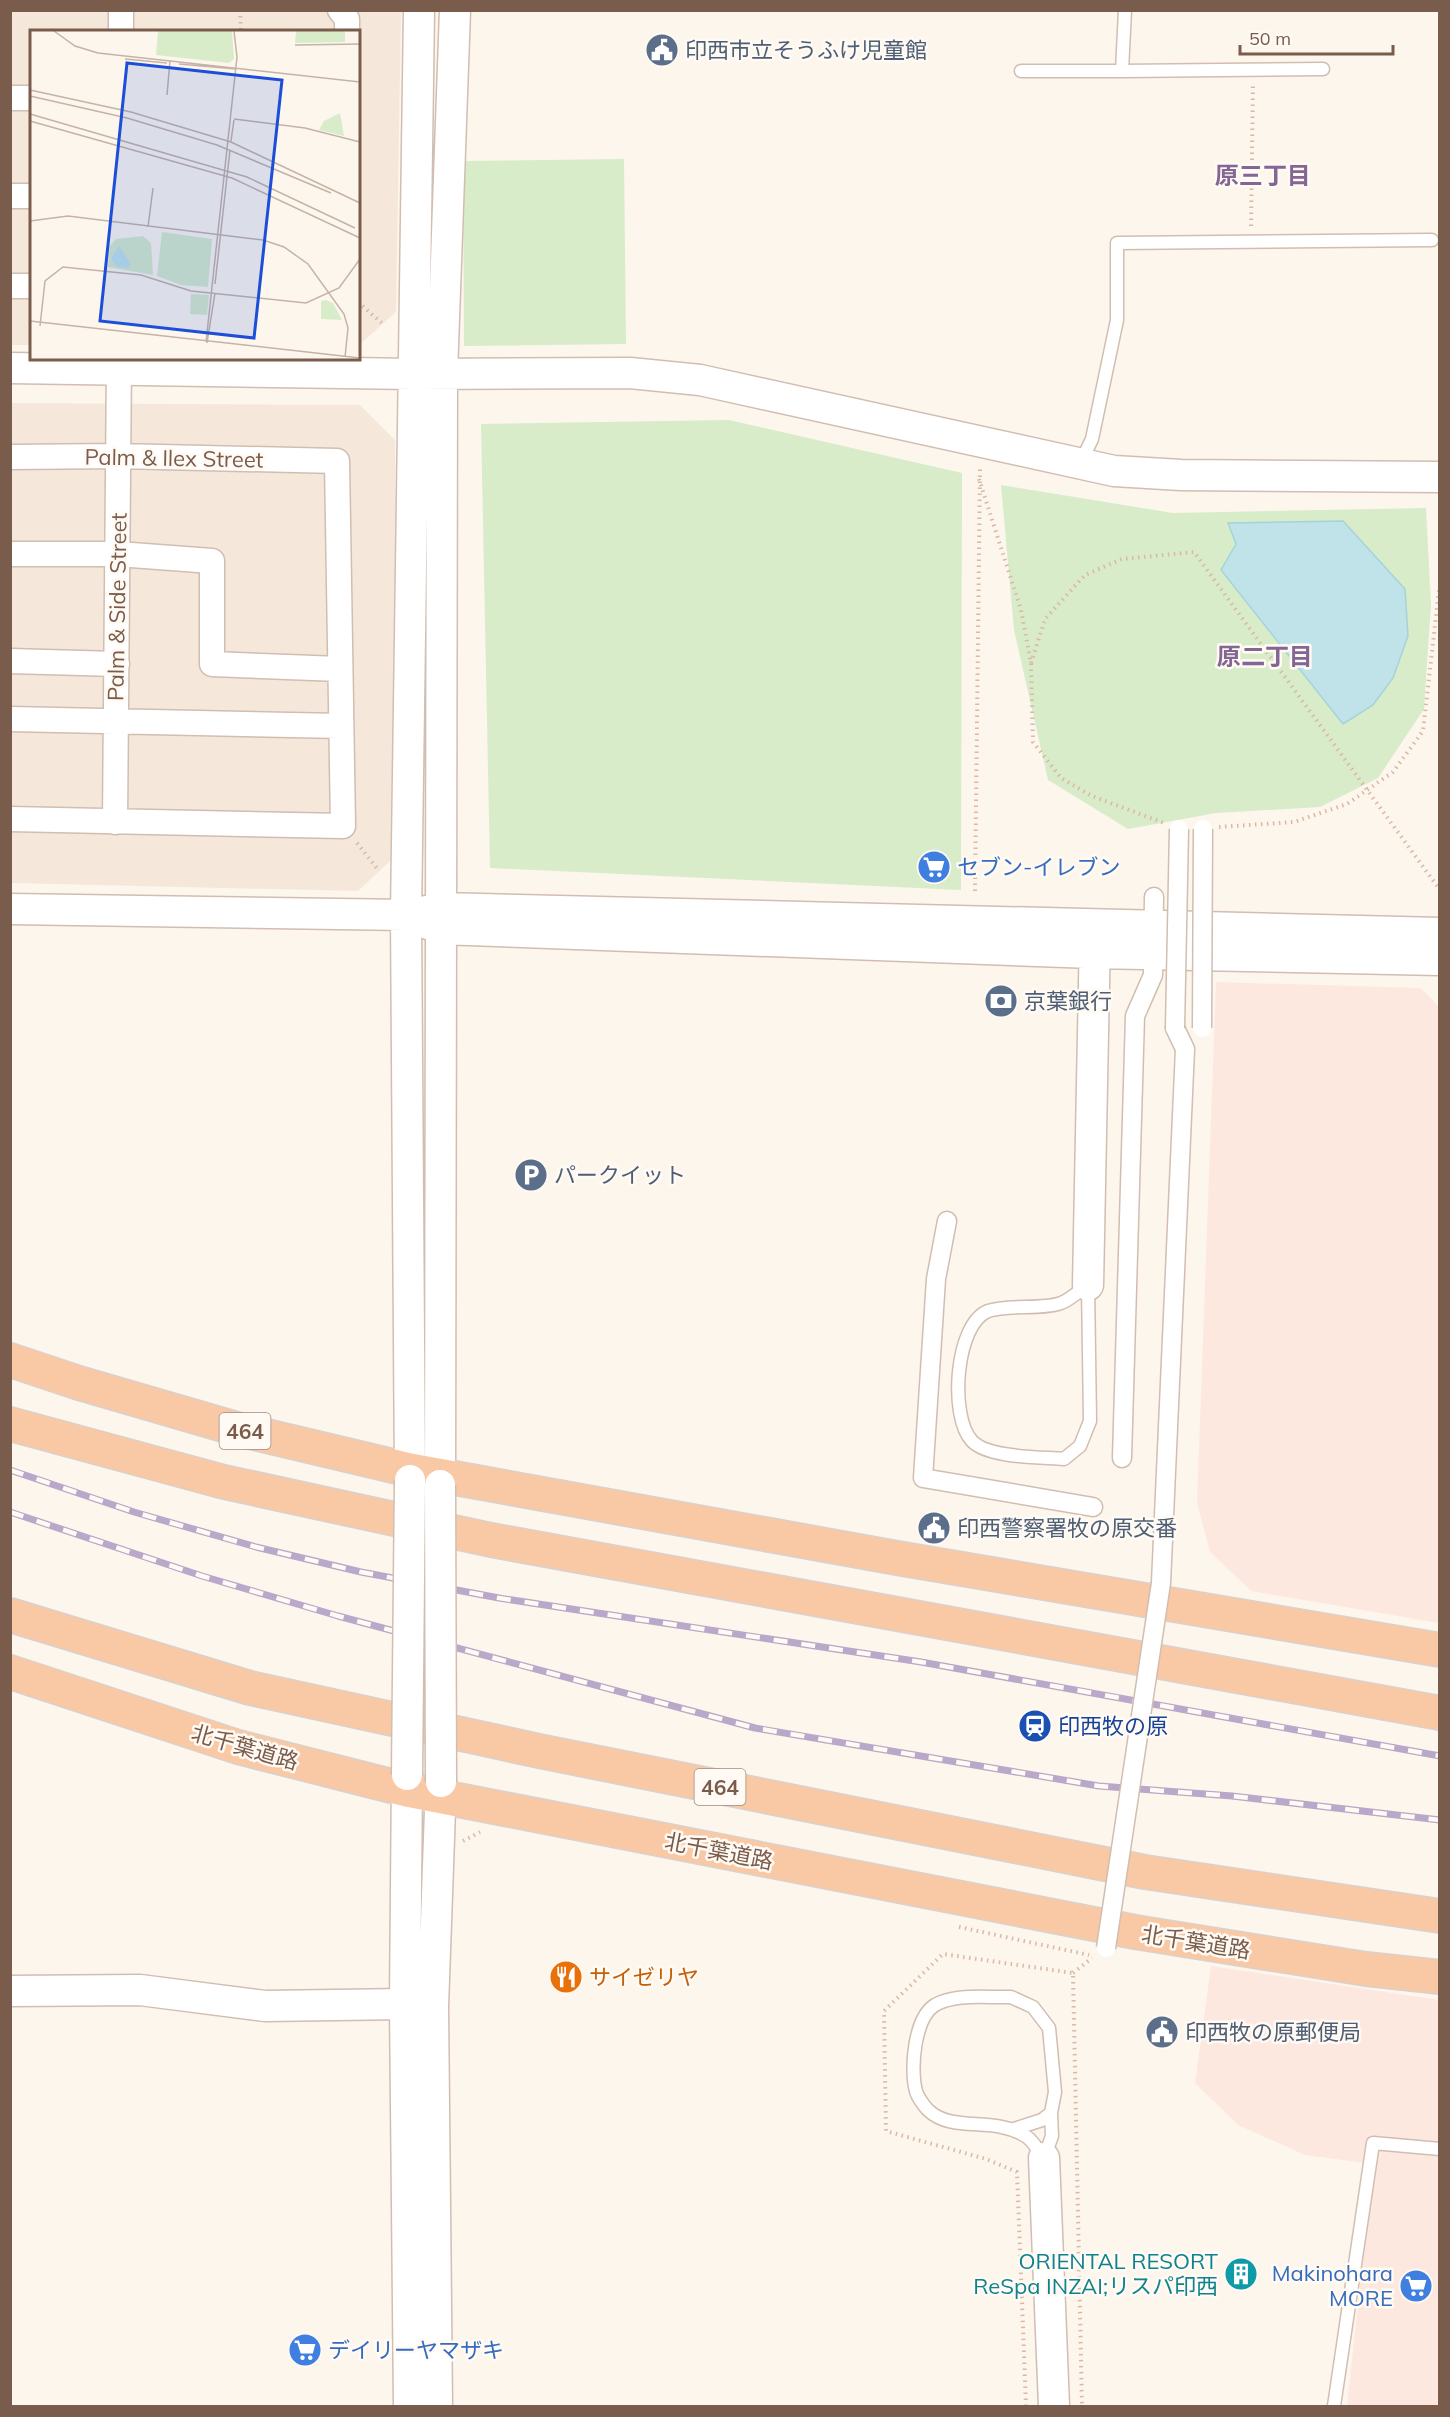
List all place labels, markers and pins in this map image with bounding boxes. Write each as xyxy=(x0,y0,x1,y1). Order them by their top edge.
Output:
public building icon: 印西市立そうふけ児童館 xyxy=(644,32,680,68)
place label: 印西市立そうふけ児童館 xyxy=(685,36,927,64)
supermarket icon: セブン-イレブン xyxy=(916,849,952,885)
place label: セブン-イレブン xyxy=(957,853,1120,881)
bank icon: 京葉銀行 xyxy=(983,983,1019,1019)
place label: 京葉銀行 xyxy=(1024,987,1112,1015)
parking icon: パークイット xyxy=(513,1157,549,1193)
place label: パークイット xyxy=(554,1161,686,1189)
public building icon: 印西警察署牧の原交番 xyxy=(916,1510,952,1546)
place label: 印西警察署牧の原交番 xyxy=(957,1514,1177,1542)
station icon: 印西牧の原 xyxy=(1017,1708,1053,1744)
place label: 印西牧の原 xyxy=(1058,1712,1168,1740)
restaurant icon: サイゼリヤ xyxy=(548,1959,584,1995)
place label: サイゼリヤ xyxy=(589,1963,699,1991)
public building icon: 印西牧の原郵便局 xyxy=(1144,2014,1180,2050)
place label: 印西牧の原郵便局 xyxy=(1185,2018,1361,2046)
place label: ORIENTAL RESORT ReSpa INZAI;リスパ印西 xyxy=(973,2247,1218,2300)
building icon: ORIENTAL RESORT ReSpa INZAI;リスパ印西 xyxy=(1223,2256,1259,2292)
place label: Makinohara MORE xyxy=(1272,2259,1393,2312)
supermarket icon: Makinohara MORE xyxy=(1398,2268,1434,2304)
supermarket icon: デイリーヤマザキ xyxy=(287,2332,323,2368)
place label: デイリーヤマザキ xyxy=(328,2336,504,2364)

